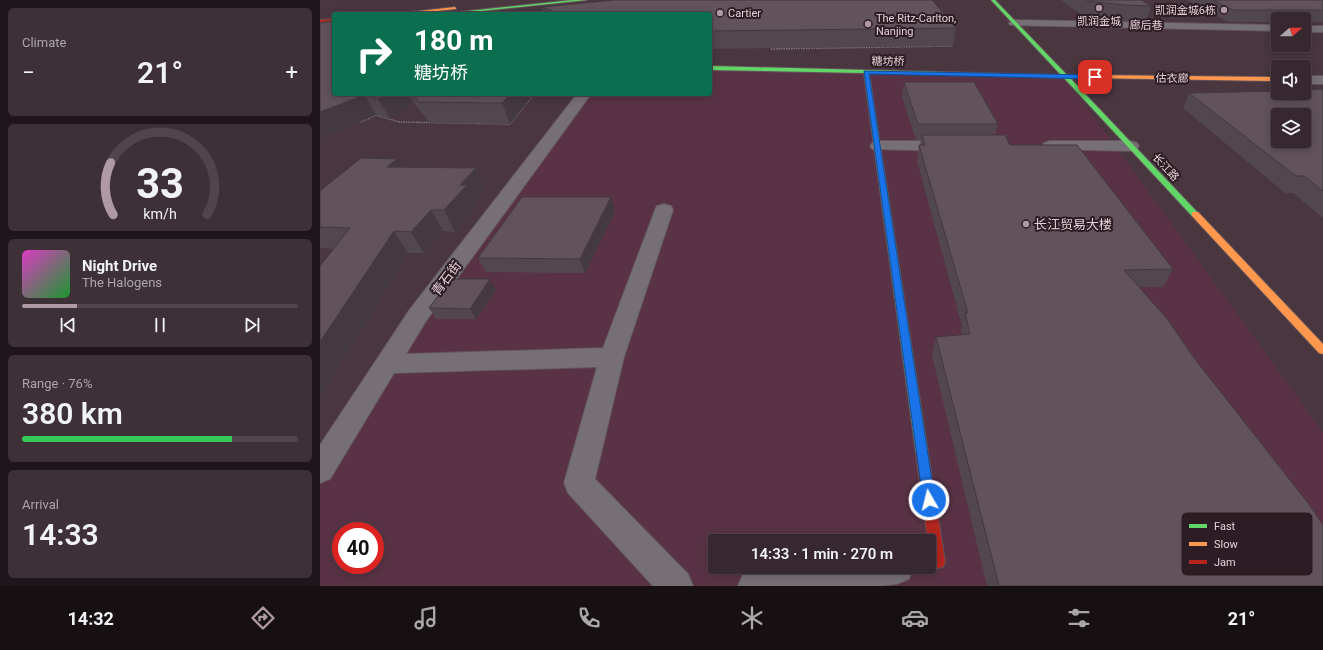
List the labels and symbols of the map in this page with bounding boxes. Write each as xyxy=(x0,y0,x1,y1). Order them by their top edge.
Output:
marker: 凯润金城 xyxy=(1094,3,1104,13)
place label: 凯润金城6栋 xyxy=(1155,4,1216,17)
marker: 凯润金城6栋 xyxy=(1219,5,1229,15)
place label: Cartier xyxy=(728,7,761,20)
marker: Cartier xyxy=(715,8,725,18)
place label: The Ritz-Carlton, Nanjing xyxy=(876,12,956,38)
north arrow xyxy=(1271,12,1311,52)
place label: 凯润金城 xyxy=(1077,15,1121,28)
marker: The Ritz-Carlton, Nanjing xyxy=(863,19,873,29)
street label: 廊后巷 xyxy=(1129,19,1163,32)
street label: 糖坊桥 xyxy=(871,55,905,68)
pin xyxy=(1078,60,1112,94)
street label: 估衣廊 xyxy=(1155,72,1189,85)
street label: 长江路 xyxy=(1150,151,1182,184)
place label: 长江贸易大楼 xyxy=(1034,217,1112,232)
marker: 长江贸易大楼 xyxy=(1021,219,1031,229)
street label: 青石街 xyxy=(429,258,464,298)
position arrow xyxy=(908,479,950,521)
legend xyxy=(1181,512,1313,576)
text: Fast xyxy=(1214,520,1236,533)
speed limit sign: 40 xyxy=(332,522,384,574)
text: Slow xyxy=(1214,538,1238,551)
text: Jam xyxy=(1214,556,1236,569)

